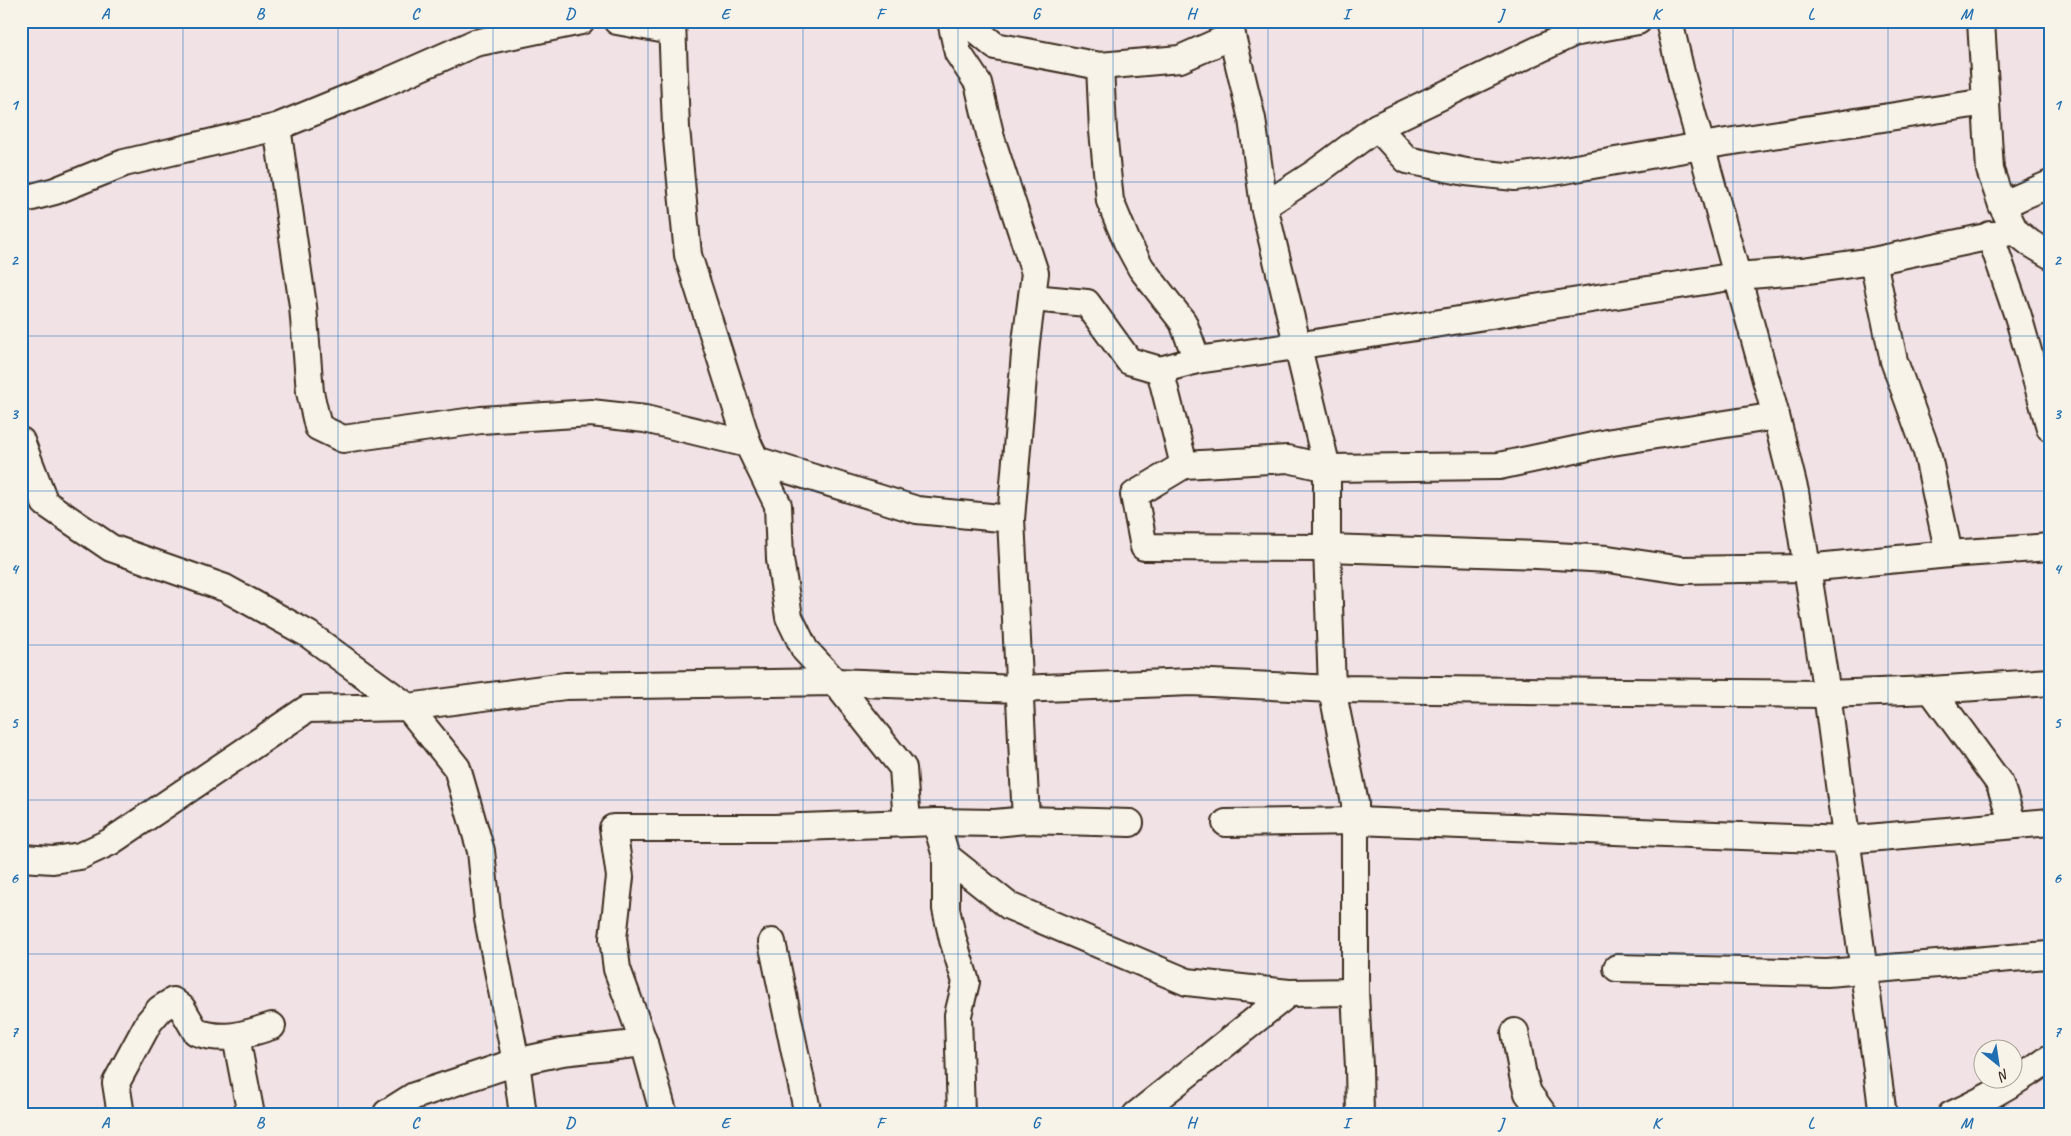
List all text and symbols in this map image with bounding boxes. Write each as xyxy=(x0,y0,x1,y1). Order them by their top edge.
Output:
text: A xyxy=(101,4,111,24)
text: B xyxy=(256,4,266,24)
text: C xyxy=(411,4,421,24)
text: D xyxy=(565,4,576,24)
text: E xyxy=(721,4,732,24)
text: F xyxy=(876,4,887,24)
text: G xyxy=(1032,4,1042,24)
text: H xyxy=(1186,4,1198,24)
text: I xyxy=(1343,4,1353,24)
text: J xyxy=(1497,4,1506,24)
text: K xyxy=(1652,4,1664,24)
text: L xyxy=(1808,4,1816,24)
text: M xyxy=(1960,4,1974,24)
text: 1 xyxy=(10,95,19,115)
text: 1 xyxy=(2053,95,2062,115)
text: 2 xyxy=(10,250,19,270)
text: 2 xyxy=(2053,250,2062,270)
text: 3 xyxy=(10,404,19,424)
text: 3 xyxy=(2053,404,2062,424)
text: 4 xyxy=(10,559,19,579)
text: 4 xyxy=(2053,559,2062,579)
text: 5 xyxy=(11,713,20,733)
text: 5 xyxy=(2054,713,2063,733)
text: 6 xyxy=(10,868,19,888)
text: 6 xyxy=(2053,868,2062,888)
text: 7 xyxy=(10,1022,19,1042)
text: 7 xyxy=(2053,1022,2062,1042)
north arrow xyxy=(1974,1038,2024,1088)
text: N xyxy=(1994,1065,2012,1086)
text: A xyxy=(101,1113,111,1133)
text: B xyxy=(256,1113,266,1133)
text: C xyxy=(411,1113,421,1133)
text: D xyxy=(565,1113,576,1133)
text: E xyxy=(721,1113,732,1133)
text: F xyxy=(876,1113,887,1133)
text: G xyxy=(1032,1113,1042,1133)
text: H xyxy=(1186,1113,1198,1133)
text: I xyxy=(1343,1113,1353,1133)
text: J xyxy=(1497,1113,1506,1133)
text: K xyxy=(1652,1113,1664,1133)
text: L xyxy=(1808,1113,1816,1133)
text: M xyxy=(1960,1113,1974,1133)

